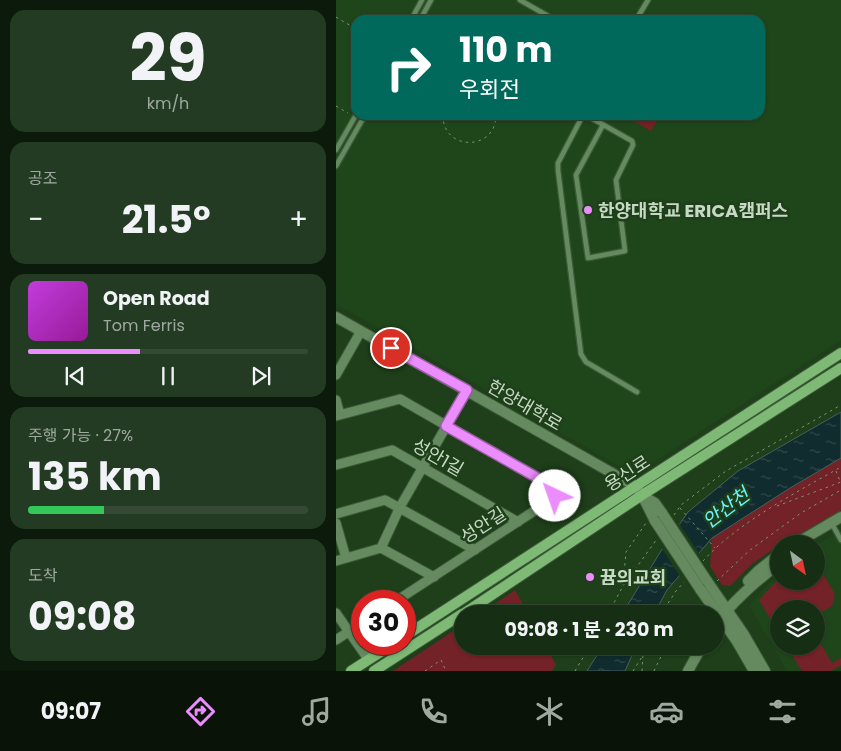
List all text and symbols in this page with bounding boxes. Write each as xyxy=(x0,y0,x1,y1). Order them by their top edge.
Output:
text: 29 xyxy=(129,13,207,104)
text: 110 m xyxy=(459,25,553,74)
icon: right xyxy=(376,35,441,100)
text: 우회전 xyxy=(459,74,520,105)
text: km/h xyxy=(147,92,189,115)
text: 공조 xyxy=(28,167,57,190)
text: 21.5° xyxy=(122,193,211,246)
place label: 한양대학교 ERICA캠퍼스 xyxy=(598,198,788,223)
text: − xyxy=(28,200,43,239)
text: + xyxy=(289,200,308,239)
marker: 한양대학교 ERICA캠퍼스 xyxy=(582,204,594,216)
text: Open Road xyxy=(103,285,210,312)
text: Tom Ferris xyxy=(103,314,185,337)
pin xyxy=(370,327,412,369)
icon: arrive xyxy=(377,334,405,362)
icon: previous xyxy=(61,362,89,390)
icon: pause xyxy=(154,362,182,390)
icon: next xyxy=(247,362,275,390)
street label: 한양대학로 xyxy=(483,373,567,437)
text: 주행 가능 · 27% xyxy=(28,424,133,447)
street label: 성안1길 xyxy=(408,432,468,482)
street label: 용신로 xyxy=(599,449,655,497)
text: 135 km xyxy=(28,450,162,503)
position arrow xyxy=(528,469,580,521)
water label: 안산천 xyxy=(697,481,756,535)
street label: 성안길 xyxy=(455,501,511,549)
north arrow xyxy=(770,535,825,590)
map controls xyxy=(770,535,825,655)
text: 도착 xyxy=(28,564,57,587)
place label: 뀸의교회 xyxy=(600,565,666,590)
marker: 뀸의교회 xyxy=(584,571,596,583)
text: 09:08 xyxy=(28,590,136,643)
speed limit sign: 30 xyxy=(351,590,416,655)
button: layers xyxy=(770,600,825,655)
text: 09:08 · 1 분 · 230 m xyxy=(504,616,674,643)
icon: directions xyxy=(183,694,218,729)
icon: music xyxy=(299,694,334,729)
icon: phone xyxy=(416,694,451,729)
icon: climate xyxy=(532,694,567,729)
icon: car xyxy=(649,694,684,729)
icon: filters xyxy=(765,694,800,729)
text: 09:07 xyxy=(41,696,101,727)

